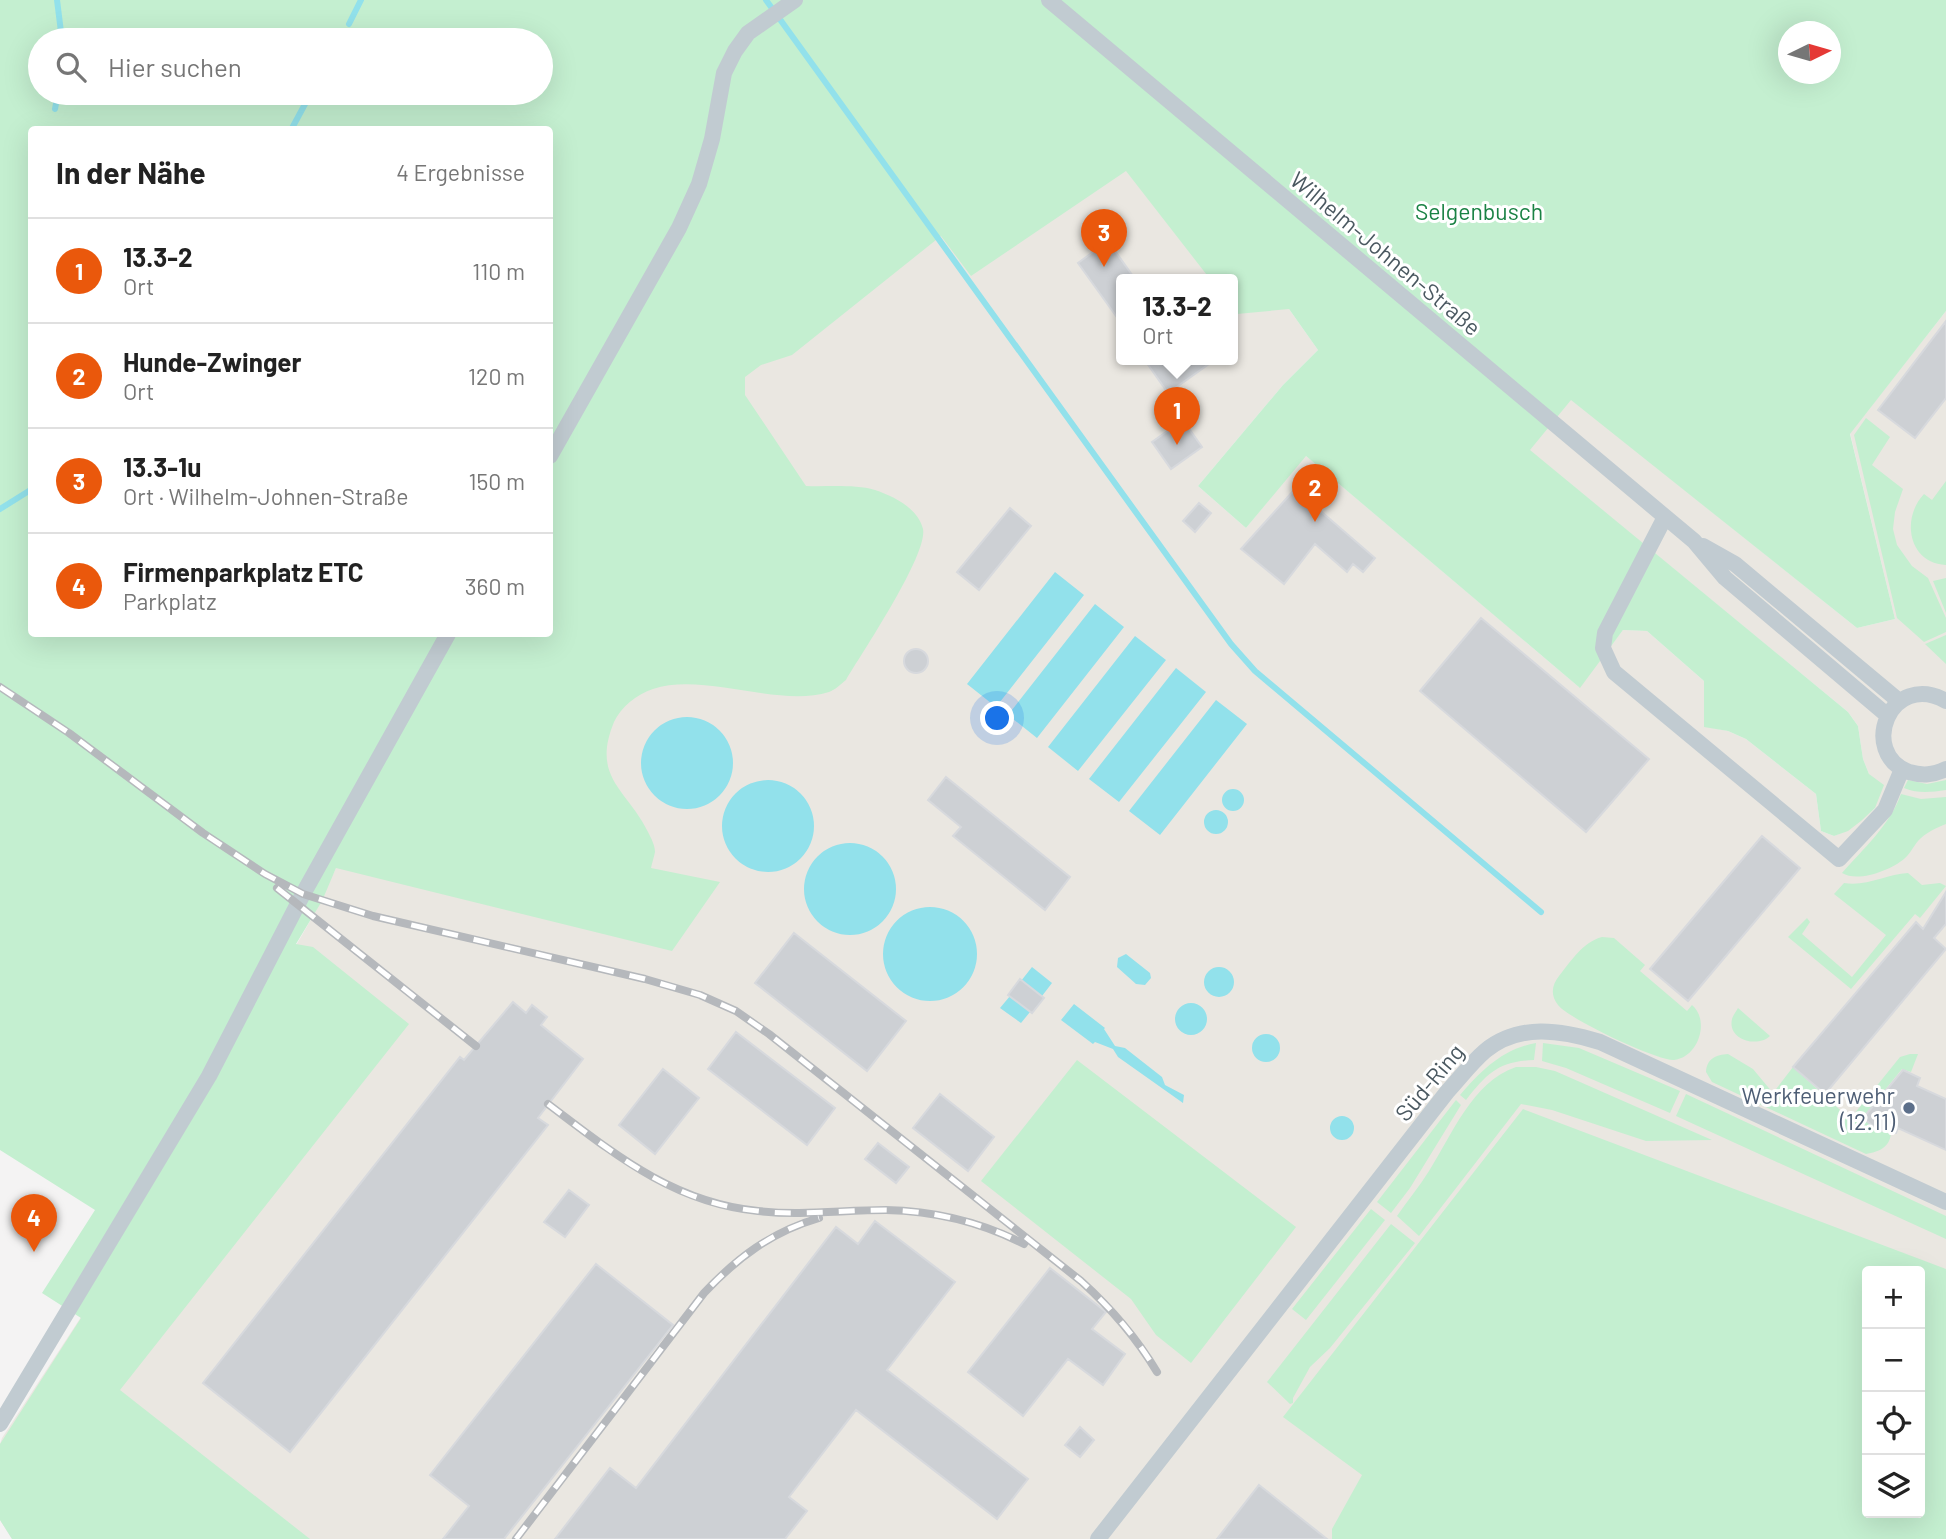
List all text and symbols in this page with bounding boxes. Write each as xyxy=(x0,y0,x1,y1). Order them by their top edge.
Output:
north arrow xyxy=(1778,21,1841,84)
search box xyxy=(28,28,553,105)
icon: search xyxy=(52,48,90,86)
text: Hier suchen xyxy=(108,51,242,82)
text: In der Nähe xyxy=(56,154,206,190)
text: 4 Ergebnisse xyxy=(396,158,525,186)
street label: Wilhelm-Johnen-Straße xyxy=(1285,165,1487,341)
park label: Selgenbusch xyxy=(1415,197,1543,225)
pin: 3 xyxy=(1081,209,1127,267)
text: 13.3-2 xyxy=(123,241,193,272)
text: 1 xyxy=(75,257,83,285)
text: 110 m xyxy=(472,257,525,285)
text: Ort xyxy=(123,272,154,300)
popup xyxy=(1116,274,1238,365)
text: 13.3-2 xyxy=(1142,290,1212,321)
text: Ort xyxy=(1142,321,1174,349)
text: Hunde-Zwinger xyxy=(123,346,302,377)
text: 2 xyxy=(73,362,85,390)
text: 120 m xyxy=(468,362,525,390)
text: Ort xyxy=(123,377,154,405)
pin: 1 xyxy=(1154,387,1200,445)
text: 13.3-1u xyxy=(123,451,201,482)
pin: 2 xyxy=(1292,464,1338,522)
text: 3 xyxy=(73,467,85,495)
text: 150 m xyxy=(469,467,525,495)
text: Ort · Wilhelm-Johnen-Straße xyxy=(123,482,408,510)
text: Firmenparkplatz ETC xyxy=(123,556,364,587)
text: 4 xyxy=(72,572,86,600)
text: 360 m xyxy=(465,572,525,600)
text: Parkplatz xyxy=(123,587,216,615)
your location xyxy=(980,701,1014,735)
street label: Süd-Ring xyxy=(1389,1038,1469,1126)
place label: Werkfeuerwehr (12.11) xyxy=(1742,1081,1896,1135)
marker: Werkfeuerwehr (12.11) xyxy=(1901,1100,1917,1116)
pin: 4 xyxy=(11,1194,57,1252)
map controls xyxy=(1862,1266,1925,1518)
button: + xyxy=(1862,1266,1925,1329)
button: − xyxy=(1862,1329,1925,1392)
button: locate xyxy=(1862,1392,1925,1455)
button: layers xyxy=(1862,1455,1925,1518)

